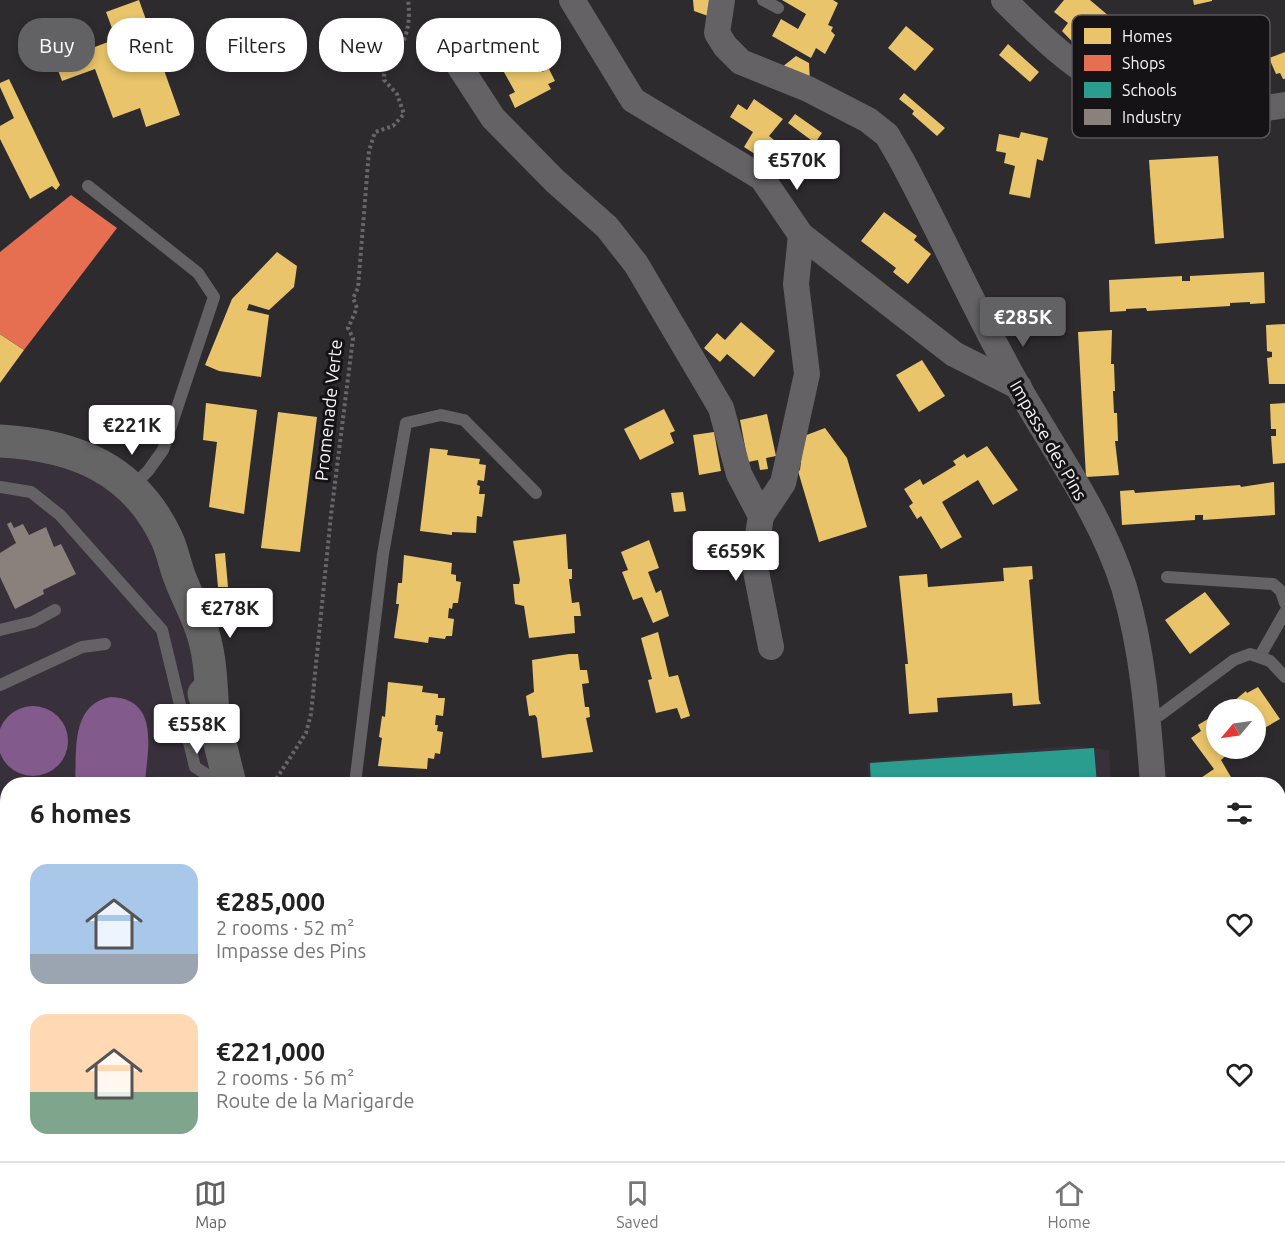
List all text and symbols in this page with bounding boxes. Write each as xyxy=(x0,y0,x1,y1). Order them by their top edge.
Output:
legend xyxy=(1072,15,1270,138)
chip: Buy xyxy=(18,18,95,72)
chip: Rent xyxy=(107,18,194,72)
chip: Filters xyxy=(206,18,307,72)
chip: New xyxy=(319,18,404,72)
chip: Apartment xyxy=(416,18,561,72)
text: Homes xyxy=(1122,27,1172,45)
text: Shops xyxy=(1122,54,1165,72)
text: Schools xyxy=(1122,81,1177,99)
text: Industry xyxy=(1122,108,1181,126)
pin: €570K xyxy=(755,140,839,191)
text: €570K xyxy=(768,148,826,171)
pin: €285K xyxy=(981,297,1065,348)
text: €285K xyxy=(994,305,1052,328)
street label: Promenade Verte xyxy=(311,338,345,482)
street label: Impasse des Pins xyxy=(1007,376,1092,504)
pin: €221K xyxy=(90,405,174,456)
text: €221K xyxy=(103,413,161,436)
pin: €659K xyxy=(694,531,778,582)
text: €659K xyxy=(707,539,765,562)
pin: €278K xyxy=(188,588,272,639)
text: €278K xyxy=(201,596,259,619)
north arrow xyxy=(1206,699,1266,759)
map controls xyxy=(1206,699,1266,759)
pin: €558K xyxy=(155,704,239,755)
text: €558K xyxy=(168,712,226,735)
icon: filters xyxy=(1223,797,1256,830)
text: 6 homes xyxy=(30,799,131,828)
text: €285,000 xyxy=(216,887,325,916)
icon: home xyxy=(78,888,150,960)
icon: heart xyxy=(1223,908,1256,941)
text: 2 rooms · 52 m² xyxy=(216,916,354,939)
text: Impasse des Pins xyxy=(216,939,366,962)
text: €221,000 xyxy=(216,1037,325,1066)
icon: home xyxy=(78,1038,150,1110)
icon: heart xyxy=(1223,1058,1256,1091)
text: 2 rooms · 56 m² xyxy=(216,1066,354,1089)
text: Route de la Marigarde xyxy=(216,1089,415,1112)
tab: Map xyxy=(194,1177,227,1231)
tab: Saved xyxy=(616,1177,659,1231)
tab: Home xyxy=(1047,1177,1091,1231)

